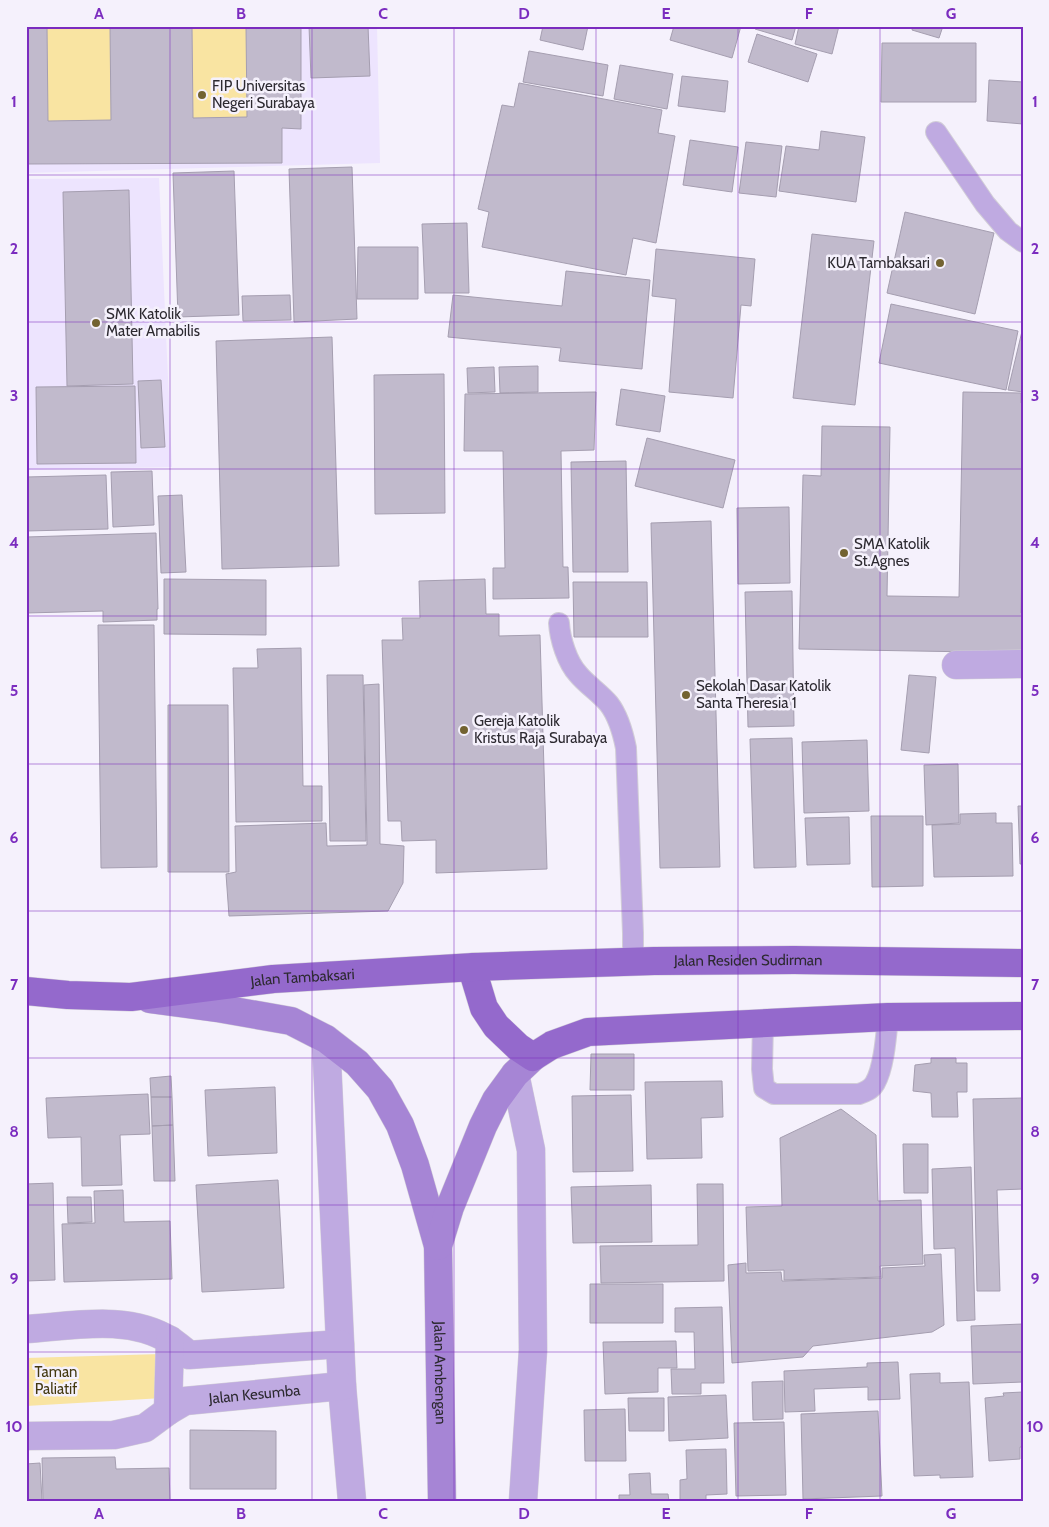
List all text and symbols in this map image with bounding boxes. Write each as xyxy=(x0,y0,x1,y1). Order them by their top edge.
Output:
text: A xyxy=(94,4,104,23)
text: B xyxy=(236,4,246,23)
text: C xyxy=(378,4,388,23)
text: D xyxy=(518,4,530,23)
text: E xyxy=(661,4,671,23)
text: F xyxy=(805,4,814,23)
text: G xyxy=(946,4,956,23)
place label: FIP Universitas Negeri Surabaya xyxy=(212,77,316,112)
marker: FIP Universitas Negeri Surabaya xyxy=(196,89,208,101)
text: 1 xyxy=(11,92,17,111)
text: 1 xyxy=(1032,92,1038,111)
text: 2 xyxy=(10,239,18,258)
text: 2 xyxy=(1031,239,1039,258)
place label: KUA Tambaksari xyxy=(827,254,930,272)
marker: KUA Tambaksari xyxy=(934,257,946,269)
place label: SMK Katolik Mater Amabilis xyxy=(106,305,200,340)
marker: SMK Katolik Mater Amabilis xyxy=(90,317,102,329)
text: 3 xyxy=(10,386,18,405)
text: 3 xyxy=(1031,386,1039,405)
text: 4 xyxy=(9,533,19,552)
text: 4 xyxy=(1030,533,1040,552)
place label: SMA Katolik St.Agnes xyxy=(854,535,930,570)
marker: SMA Katolik St.Agnes xyxy=(838,547,850,559)
place label: Sekolah Dasar Katolik Santa Theresia 1 xyxy=(696,677,831,712)
text: 5 xyxy=(10,681,18,700)
text: 5 xyxy=(1031,681,1039,700)
marker: Sekolah Dasar Katolik Santa Theresia 1 xyxy=(680,689,692,701)
place label: Gereja Katolik Kristus Raja Surabaya xyxy=(474,712,608,747)
marker: Gereja Katolik Kristus Raja Surabaya xyxy=(458,724,470,736)
text: 6 xyxy=(10,828,19,847)
text: 6 xyxy=(1031,828,1040,847)
street label: Jalan Residen Sudirman xyxy=(673,951,823,970)
street label: Jalan Tambaksari xyxy=(248,965,355,991)
text: 7 xyxy=(10,975,19,994)
text: 7 xyxy=(1031,975,1040,994)
text: 8 xyxy=(9,1122,19,1141)
text: 8 xyxy=(1030,1122,1040,1141)
text: 9 xyxy=(10,1269,19,1288)
text: 9 xyxy=(1031,1269,1040,1288)
street label: Jalan Ambengan xyxy=(430,1320,450,1425)
park label: Taman Paliatif xyxy=(34,1363,78,1398)
street label: Jalan Kesumba xyxy=(207,1381,302,1408)
text: 10 xyxy=(5,1417,23,1436)
text: 10 xyxy=(1026,1417,1044,1436)
text: A xyxy=(94,1504,104,1523)
text: B xyxy=(236,1504,246,1523)
text: C xyxy=(378,1504,388,1523)
text: D xyxy=(518,1504,530,1523)
text: E xyxy=(661,1504,671,1523)
text: F xyxy=(805,1504,814,1523)
text: G xyxy=(946,1504,956,1523)

